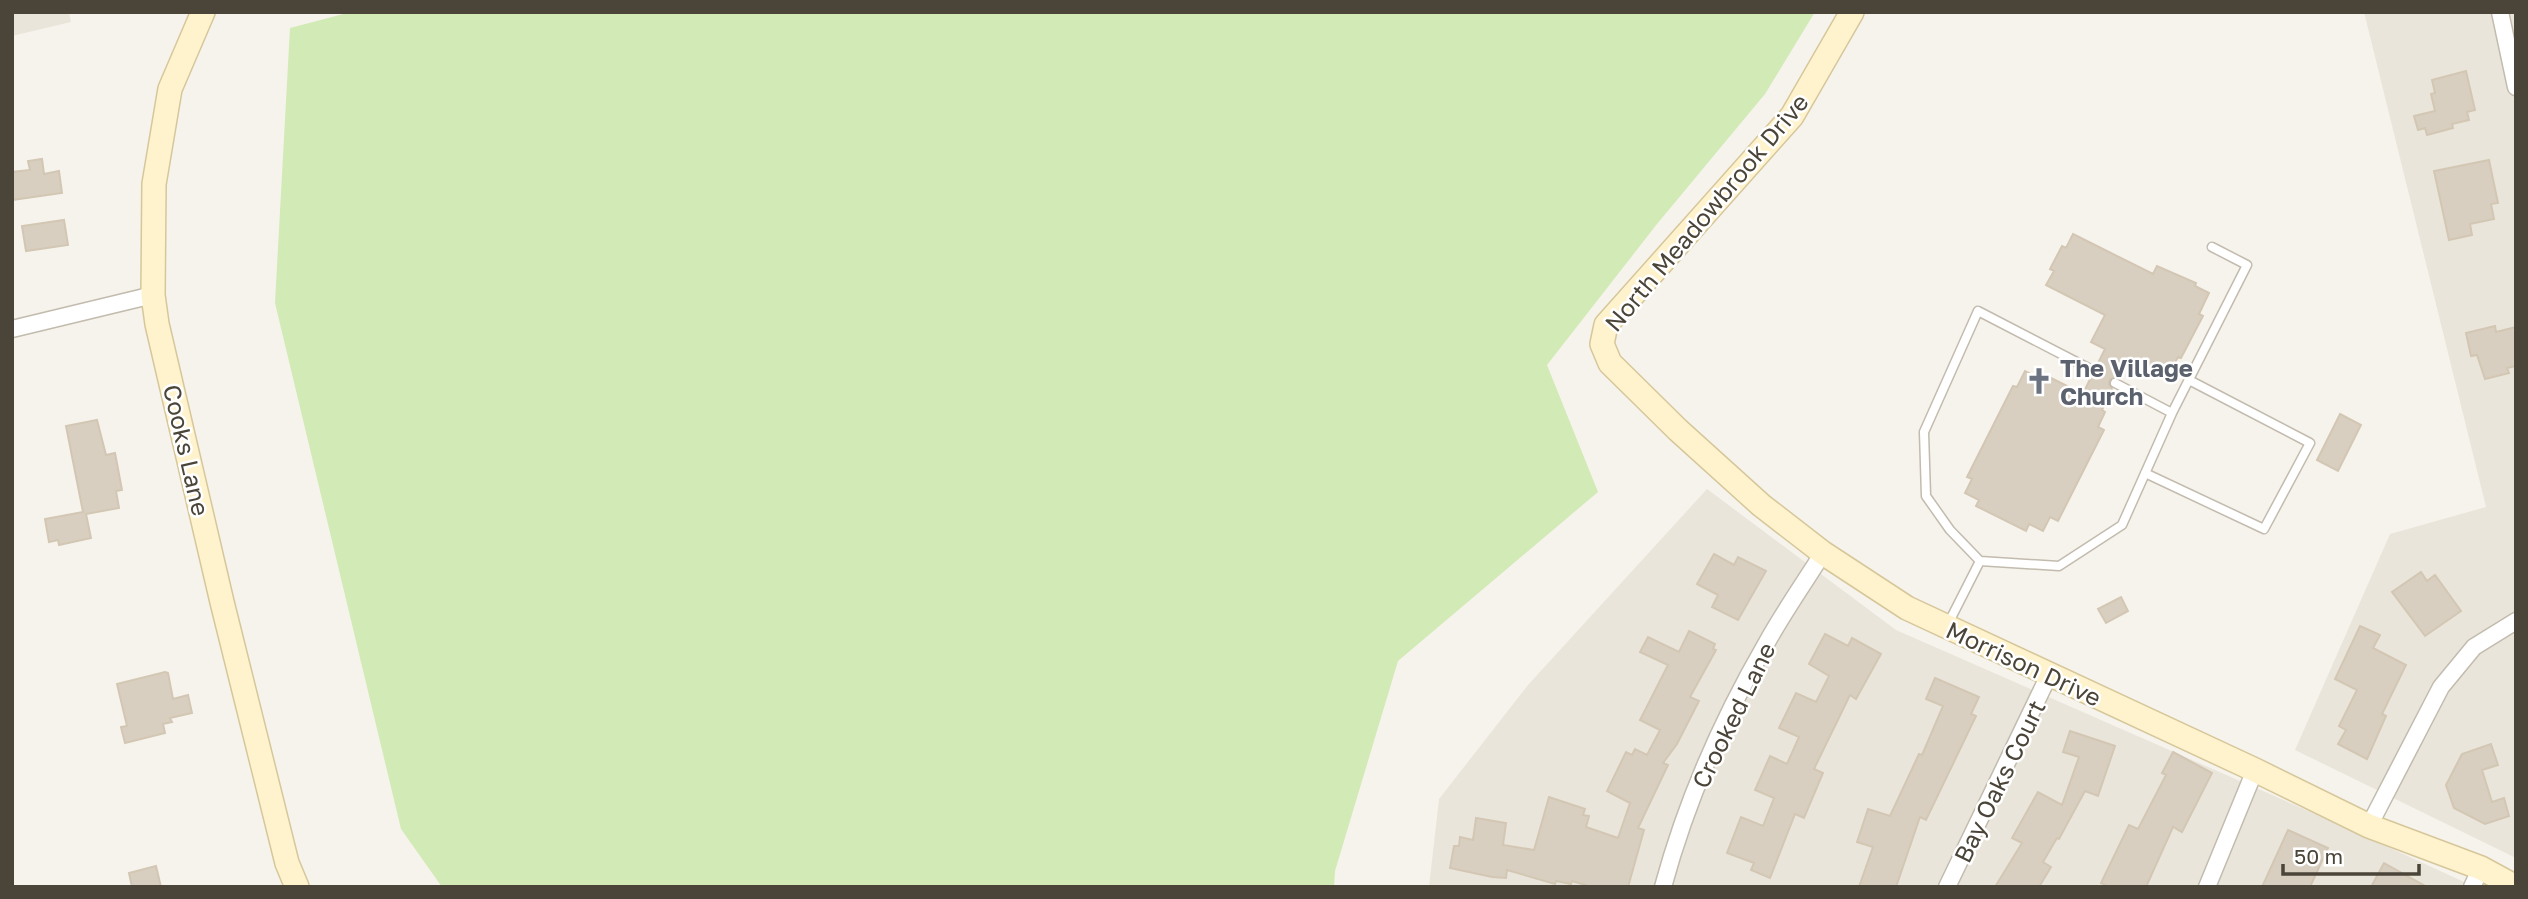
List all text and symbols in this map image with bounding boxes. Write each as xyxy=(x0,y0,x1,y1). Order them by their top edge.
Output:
street label: North Meadowbrook Drive xyxy=(1598,87,1814,337)
place label: The Village Church xyxy=(2060,353,2193,410)
church icon: The Village Church xyxy=(2024,366,2054,396)
street label: Cooks Lane xyxy=(158,382,216,518)
street label: Morrison Drive xyxy=(1942,614,2106,712)
street label: Crooked Lane xyxy=(1685,638,1781,792)
street label: Bay Oaks Court xyxy=(1947,695,2051,867)
scale bar xyxy=(2283,832,2420,876)
text: 50 m xyxy=(2294,843,2343,869)

